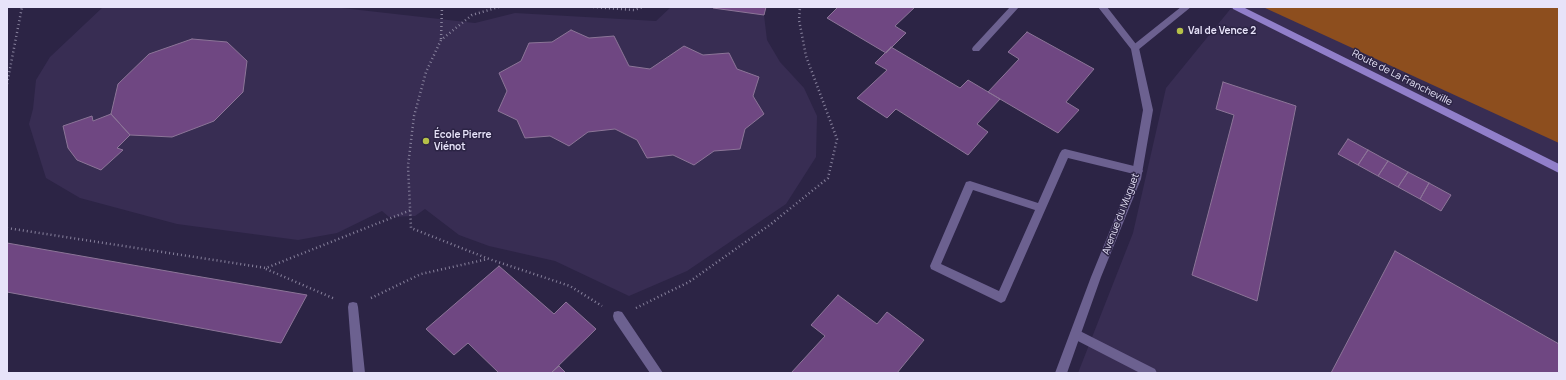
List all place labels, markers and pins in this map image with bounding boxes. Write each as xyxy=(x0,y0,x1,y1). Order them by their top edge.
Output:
place label: Val de Vence 2 xyxy=(1188,25,1256,37)
marker: Val de Vence 2 xyxy=(1175,26,1185,36)
place label: École Pierre Viénot xyxy=(434,129,492,152)
marker: École Pierre Viénot xyxy=(421,136,431,146)

